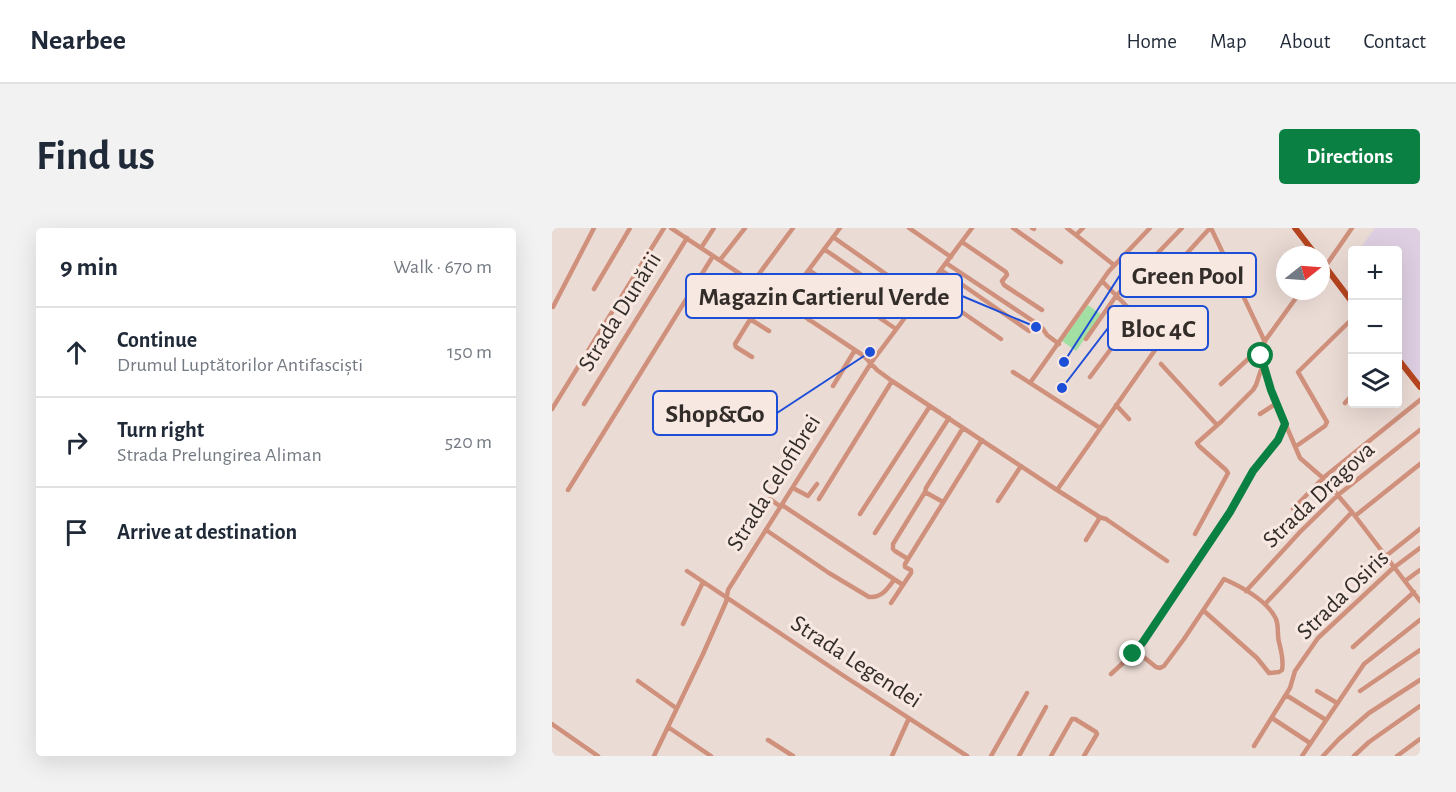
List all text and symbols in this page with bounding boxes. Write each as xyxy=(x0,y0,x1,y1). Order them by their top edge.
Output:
text: Nearbee xyxy=(30,27,126,55)
text: Home xyxy=(1126,31,1177,52)
text: Map xyxy=(1210,31,1247,52)
text: About xyxy=(1280,31,1330,52)
text: Contact xyxy=(1363,31,1426,52)
button: Directions xyxy=(1279,129,1420,184)
text: Find us xyxy=(36,135,155,177)
north arrow xyxy=(1276,246,1330,300)
map controls xyxy=(1348,246,1402,408)
button: + xyxy=(1348,246,1402,300)
street label: Strada Dunării xyxy=(574,248,666,376)
callout: Green Pool xyxy=(1120,253,1256,297)
text: 9 min xyxy=(60,254,118,280)
text: Walk · 670 m xyxy=(393,257,492,277)
text: Green Pool xyxy=(1132,263,1244,289)
callout: Magazin Cartierul Verde xyxy=(686,274,962,318)
text: Magazin Cartierul Verde xyxy=(698,284,950,310)
button: − xyxy=(1348,300,1402,354)
callout: Bloc 4C xyxy=(1108,306,1208,350)
text: Bloc 4C xyxy=(1120,316,1196,342)
text: Continue xyxy=(117,329,197,351)
icon: ahead xyxy=(60,336,93,369)
text: 150 m xyxy=(447,342,492,362)
route start xyxy=(1247,342,1273,368)
button: layers xyxy=(1348,354,1402,408)
text: Drumul Luptătorilor Antifasciști xyxy=(117,355,363,375)
callout: Shop&Go xyxy=(653,391,777,435)
text: Shop&Go xyxy=(665,401,765,427)
street label: Strada Celofibrei xyxy=(723,411,825,555)
text: Turn right xyxy=(117,419,204,441)
icon: right xyxy=(60,426,93,459)
text: 520 m xyxy=(445,432,492,452)
street label: Strada Dragova xyxy=(1258,437,1380,553)
text: Strada Prelungirea Aliman xyxy=(117,445,322,465)
icon: arrive xyxy=(60,516,93,549)
text: Arrive at destination xyxy=(117,521,297,543)
street label: Strada Osiris xyxy=(1292,546,1394,644)
street label: Strada Legendei xyxy=(787,611,925,713)
route end xyxy=(1119,640,1145,666)

